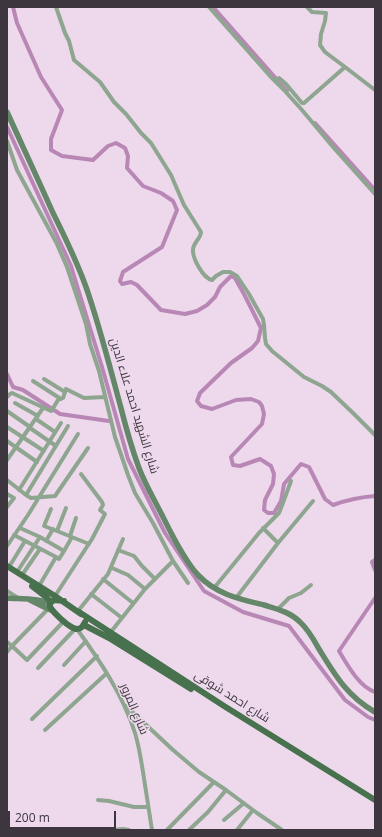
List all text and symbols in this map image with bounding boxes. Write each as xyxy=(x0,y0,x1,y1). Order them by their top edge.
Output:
street label: شارع الشهيد احمد علاء الدين xyxy=(106,336,162,476)
street label: شارع احمد شوقى xyxy=(192,668,272,726)
street label: شارع المرور xyxy=(117,681,151,737)
scale bar xyxy=(10,803,118,829)
text: 200 m xyxy=(15,809,50,826)

